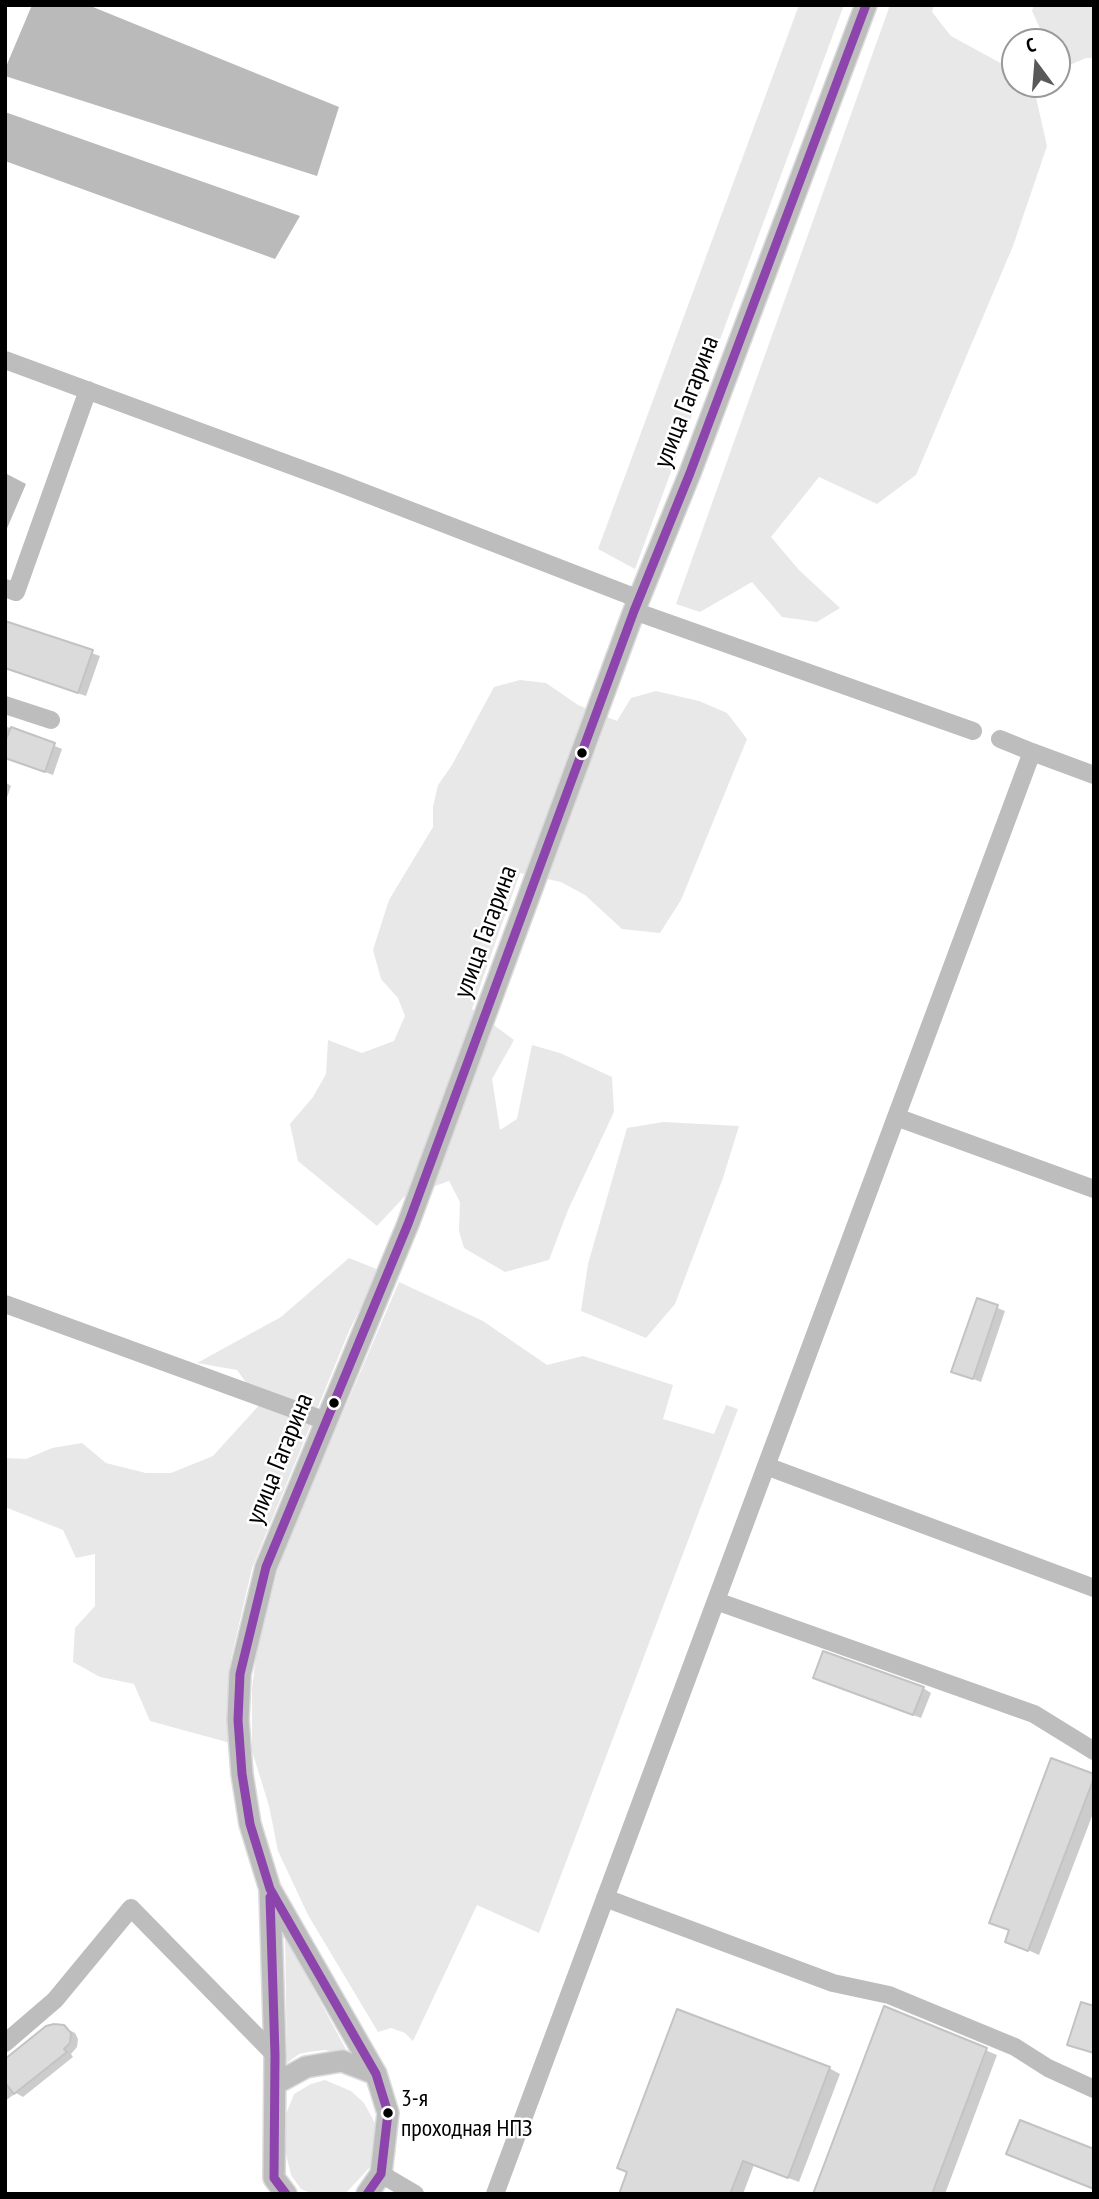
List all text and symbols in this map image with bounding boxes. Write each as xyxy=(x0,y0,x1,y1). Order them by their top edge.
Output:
north arrow xyxy=(1001,28,1071,98)
text: С xyxy=(1023,32,1038,57)
street label: улица Гагарина xyxy=(648,332,726,472)
unlabelled marker xyxy=(575,746,589,760)
street label: улица Гагарина xyxy=(448,862,524,1002)
street label: улица Гагарина xyxy=(240,1389,320,1529)
unlabelled marker xyxy=(327,1396,341,1410)
place label: 3-я проходная НПЗ xyxy=(401,2085,532,2141)
marker: 3-я проходная НПЗ xyxy=(381,2106,395,2120)

